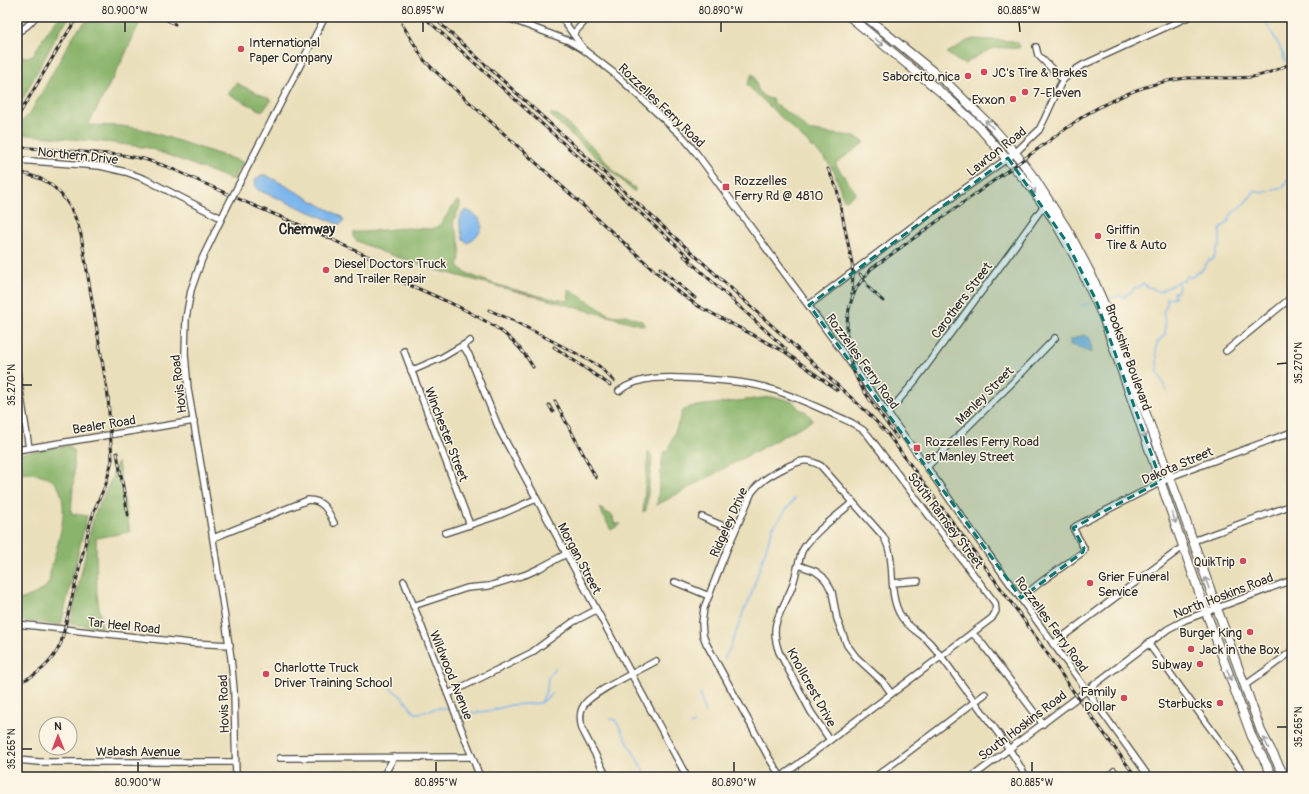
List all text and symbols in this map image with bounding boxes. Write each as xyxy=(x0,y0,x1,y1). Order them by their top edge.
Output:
text: 80.900°W xyxy=(102,5,148,17)
text: 80.895°W xyxy=(402,5,445,17)
text: 80.890°W xyxy=(699,5,743,17)
text: 80.885°W xyxy=(998,5,1041,17)
place label: International Paper Company xyxy=(249,35,333,66)
one-way arrow xyxy=(874,38,885,46)
marker: International Paper Company xyxy=(236,44,246,54)
street label: Rozzelles Ferry Road xyxy=(615,60,708,151)
place label: JC's Tire & Brakes xyxy=(992,65,1087,81)
marker: JC's Tire & Brakes xyxy=(979,67,989,77)
place label: Saborcito nica xyxy=(882,69,960,85)
marker: Saborcito nica xyxy=(963,71,973,81)
place label: 7-Eleven xyxy=(1033,85,1081,101)
marker: 7-Eleven xyxy=(1020,87,1030,97)
place label: Exxon xyxy=(972,92,1005,108)
marker: Exxon xyxy=(1008,94,1018,104)
one-way arrow xyxy=(984,119,994,129)
street label: Lawton Road xyxy=(964,124,1030,180)
street label: Northern Drive xyxy=(37,144,119,168)
place label: Rozzelles Ferry Rd @ 4810 xyxy=(734,173,824,204)
marker: Rozzelles Ferry Rd @ 4810 xyxy=(721,182,731,192)
one-way arrow xyxy=(1028,183,1036,194)
district label: Chemway xyxy=(279,221,335,238)
place label: Griffin Tire & Auto xyxy=(1106,222,1167,253)
marker: Griffin Tire & Auto xyxy=(1093,231,1103,241)
place label: Diesel Doctors Truck and Trailer Repair xyxy=(334,256,447,287)
street label: Carothers Street xyxy=(928,259,996,342)
marker: Diesel Doctors Truck and Trailer Repair xyxy=(321,265,331,275)
street label: Brookshire Boulevard xyxy=(1101,302,1155,413)
street label: Rozzelles Ferry Road xyxy=(822,311,902,412)
text: 35.270°N xyxy=(1293,342,1305,384)
street label: Hovis Road xyxy=(167,354,191,414)
street label: Manley Street xyxy=(952,363,1018,428)
text: 35.270°N xyxy=(6,364,18,406)
street label: Winchester Street xyxy=(421,385,472,485)
street label: Bealer Road xyxy=(71,412,137,438)
one-way arrow xyxy=(1141,427,1148,440)
place label: Rozzelles Ferry Road at Manley Street xyxy=(925,434,1039,465)
marker: Rozzelles Ferry Road at Manley Street xyxy=(912,443,922,453)
street label: Dakota Street xyxy=(1139,443,1216,488)
street label: South Ramsey Street xyxy=(904,469,987,572)
street label: Ridgeley Drive xyxy=(706,484,752,560)
one-way arrow xyxy=(1171,512,1178,525)
street label: Morgan Street xyxy=(554,520,605,598)
place label: QuikTrip xyxy=(1193,554,1235,570)
marker: QuikTrip xyxy=(1238,556,1248,566)
place label: Grier Funeral Service xyxy=(1098,569,1169,600)
street label: North Hoskins Road xyxy=(1171,569,1276,622)
street label: Rozzelles Ferry Road xyxy=(1011,574,1091,675)
marker: Grier Funeral Service xyxy=(1085,578,1095,588)
one-way arrow xyxy=(1203,578,1211,590)
street label: Tar Heel Road xyxy=(87,614,161,638)
place label: Burger King xyxy=(1179,625,1242,641)
marker: Burger King xyxy=(1245,627,1255,637)
street label: Wildwood Avenue xyxy=(426,628,476,723)
place label: Jack in the Box xyxy=(1199,642,1280,658)
marker: Jack in the Box xyxy=(1186,644,1196,654)
street label: Knollcrest Drive xyxy=(783,645,840,730)
place label: Subway xyxy=(1151,657,1192,673)
marker: Subway xyxy=(1195,659,1205,669)
place label: Charlotte Truck Driver Training School xyxy=(274,660,393,691)
marker: Charlotte Truck Driver Training School xyxy=(261,669,271,679)
one-way arrow xyxy=(1226,669,1234,681)
street label: Hovis Road xyxy=(215,674,233,734)
place label: Family Dollar xyxy=(1080,684,1116,715)
street label: South Hoskins Road xyxy=(975,687,1070,764)
marker: Family Dollar xyxy=(1119,693,1129,703)
place label: Starbucks xyxy=(1158,696,1212,712)
marker: Starbucks xyxy=(1215,698,1225,708)
text: 35.265°N xyxy=(1293,706,1305,748)
north arrow xyxy=(38,716,78,756)
text: N xyxy=(54,720,62,733)
text: 35.265°N xyxy=(6,728,18,770)
one-way arrow xyxy=(1262,737,1269,749)
street label: Wabash Avenue xyxy=(96,744,181,760)
text: 80.900°W xyxy=(115,777,161,789)
text: 80.895°W xyxy=(415,777,458,789)
text: 80.890°W xyxy=(712,777,756,789)
text: 80.885°W xyxy=(1011,777,1054,789)

